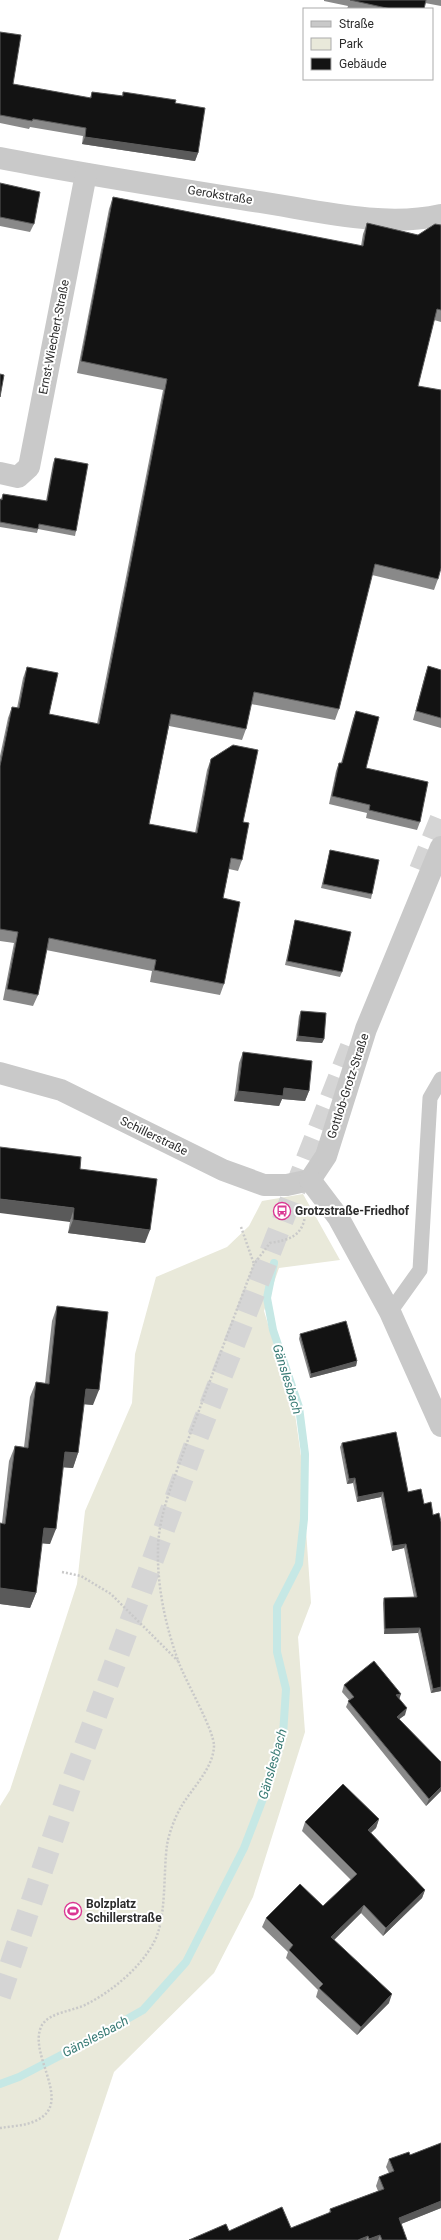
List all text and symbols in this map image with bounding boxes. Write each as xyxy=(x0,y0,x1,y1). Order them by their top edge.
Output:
legend xyxy=(303,8,433,80)
text: Straße xyxy=(339,17,374,31)
text: Park xyxy=(339,37,364,51)
text: Gebäude xyxy=(339,57,387,71)
street label: Gerokstraße xyxy=(187,183,253,207)
street label: Ernst-Wiechert-Straße xyxy=(36,278,72,396)
street label: Gottlob-Grotz-Straße xyxy=(324,1032,372,1140)
street label: Schillerstraße xyxy=(118,1114,190,1158)
bus stop icon: Grotzstraße-Friedhof xyxy=(272,1201,292,1221)
place label: Grotzstraße-Friedhof xyxy=(295,1204,410,1218)
water label: Gänslesbach xyxy=(270,1342,305,1416)
water label: Gänslesbach xyxy=(255,1727,290,1801)
place label: Bolzplatz Schillerstraße xyxy=(86,1897,162,1925)
sports icon: Bolzplatz Schillerstraße xyxy=(63,1901,83,1921)
water label: Gänslesbach xyxy=(60,2013,131,2060)

